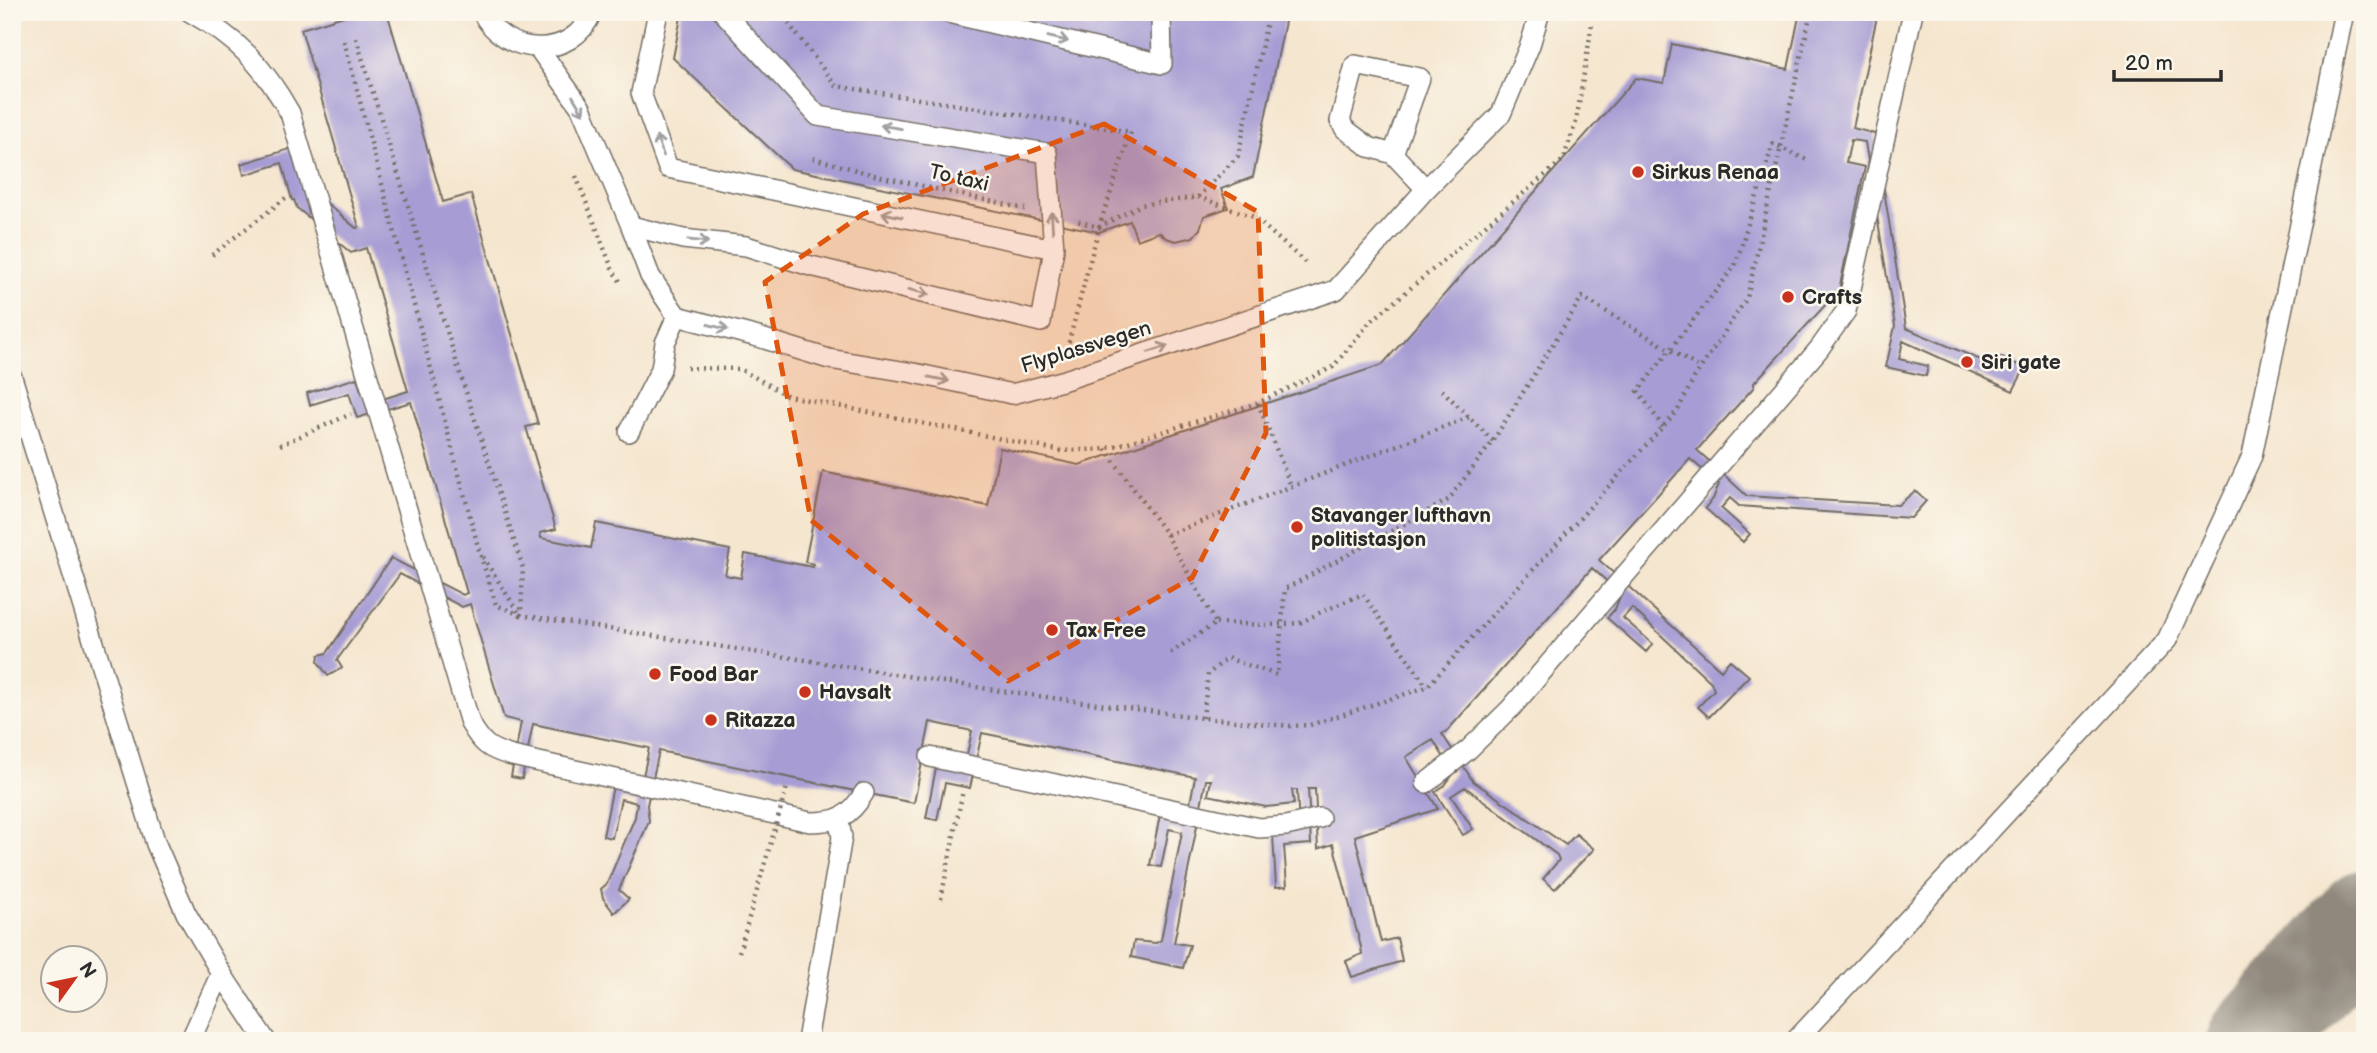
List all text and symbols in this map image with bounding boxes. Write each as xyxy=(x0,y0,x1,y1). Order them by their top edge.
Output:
one-way arrow xyxy=(1046,33,1069,47)
scale bar xyxy=(2114,38,2221,82)
text: 20 m xyxy=(2125,51,2173,76)
one-way arrow xyxy=(570,95,585,114)
one-way arrow xyxy=(880,120,903,133)
one-way arrow xyxy=(653,135,665,157)
street label: To taxi xyxy=(927,159,991,197)
place label: Sirkus Renaa xyxy=(1652,160,1779,185)
marker: Sirkus Renaa xyxy=(1630,164,1646,180)
one-way arrow xyxy=(881,207,904,221)
one-way arrow xyxy=(1045,211,1058,233)
one-way arrow xyxy=(686,235,709,248)
place label: Crafts xyxy=(1802,285,1862,310)
one-way arrow xyxy=(907,286,930,300)
marker: Crafts xyxy=(1780,289,1796,305)
street label: Flyplassvegen xyxy=(1018,315,1154,379)
one-way arrow xyxy=(707,321,729,334)
one-way arrow xyxy=(1147,342,1169,355)
place label: Siri gate xyxy=(1981,350,2061,375)
marker: Siri gate xyxy=(1959,354,1975,370)
one-way arrow xyxy=(927,372,950,386)
place label: Stavanger lufthavn politistasjon xyxy=(1311,503,1491,552)
marker: Stavanger lufthavn politistasjon xyxy=(1289,519,1305,535)
place label: Tax Free xyxy=(1066,618,1146,643)
marker: Tax Free xyxy=(1044,622,1060,638)
place label: Food Bar xyxy=(669,662,759,687)
marker: Food Bar xyxy=(647,666,663,682)
place label: Havsalt xyxy=(819,680,891,705)
marker: Havsalt xyxy=(797,684,813,700)
place label: Ritazza xyxy=(725,708,795,733)
marker: Ritazza xyxy=(703,712,719,728)
north arrow xyxy=(38,944,108,1014)
text: N xyxy=(73,958,101,983)

